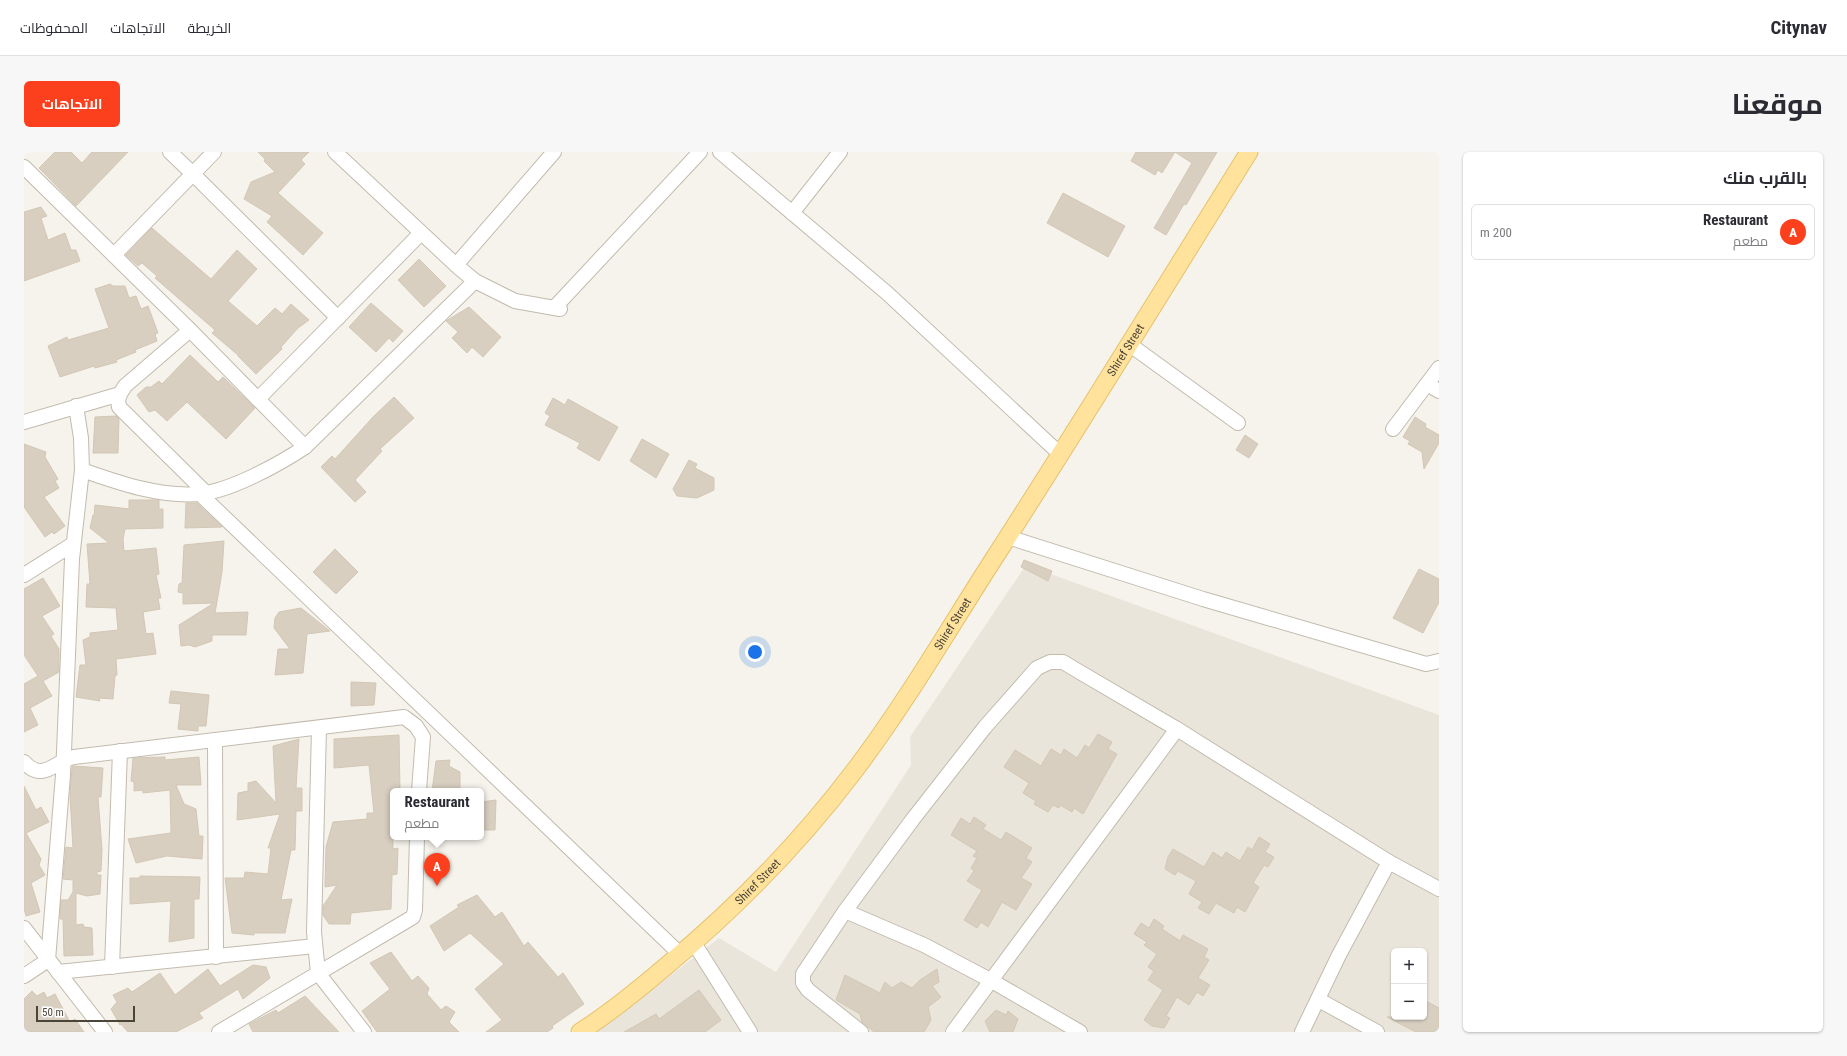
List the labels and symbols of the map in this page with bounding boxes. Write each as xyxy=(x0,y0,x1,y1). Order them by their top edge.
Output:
street label: Shiref Street xyxy=(1104,321,1147,379)
street label: Shiref Street xyxy=(931,595,974,653)
your location xyxy=(745,642,765,662)
pin: A xyxy=(424,853,450,886)
street label: Shiref Street xyxy=(732,856,784,908)
scale bar xyxy=(36,1004,135,1023)

